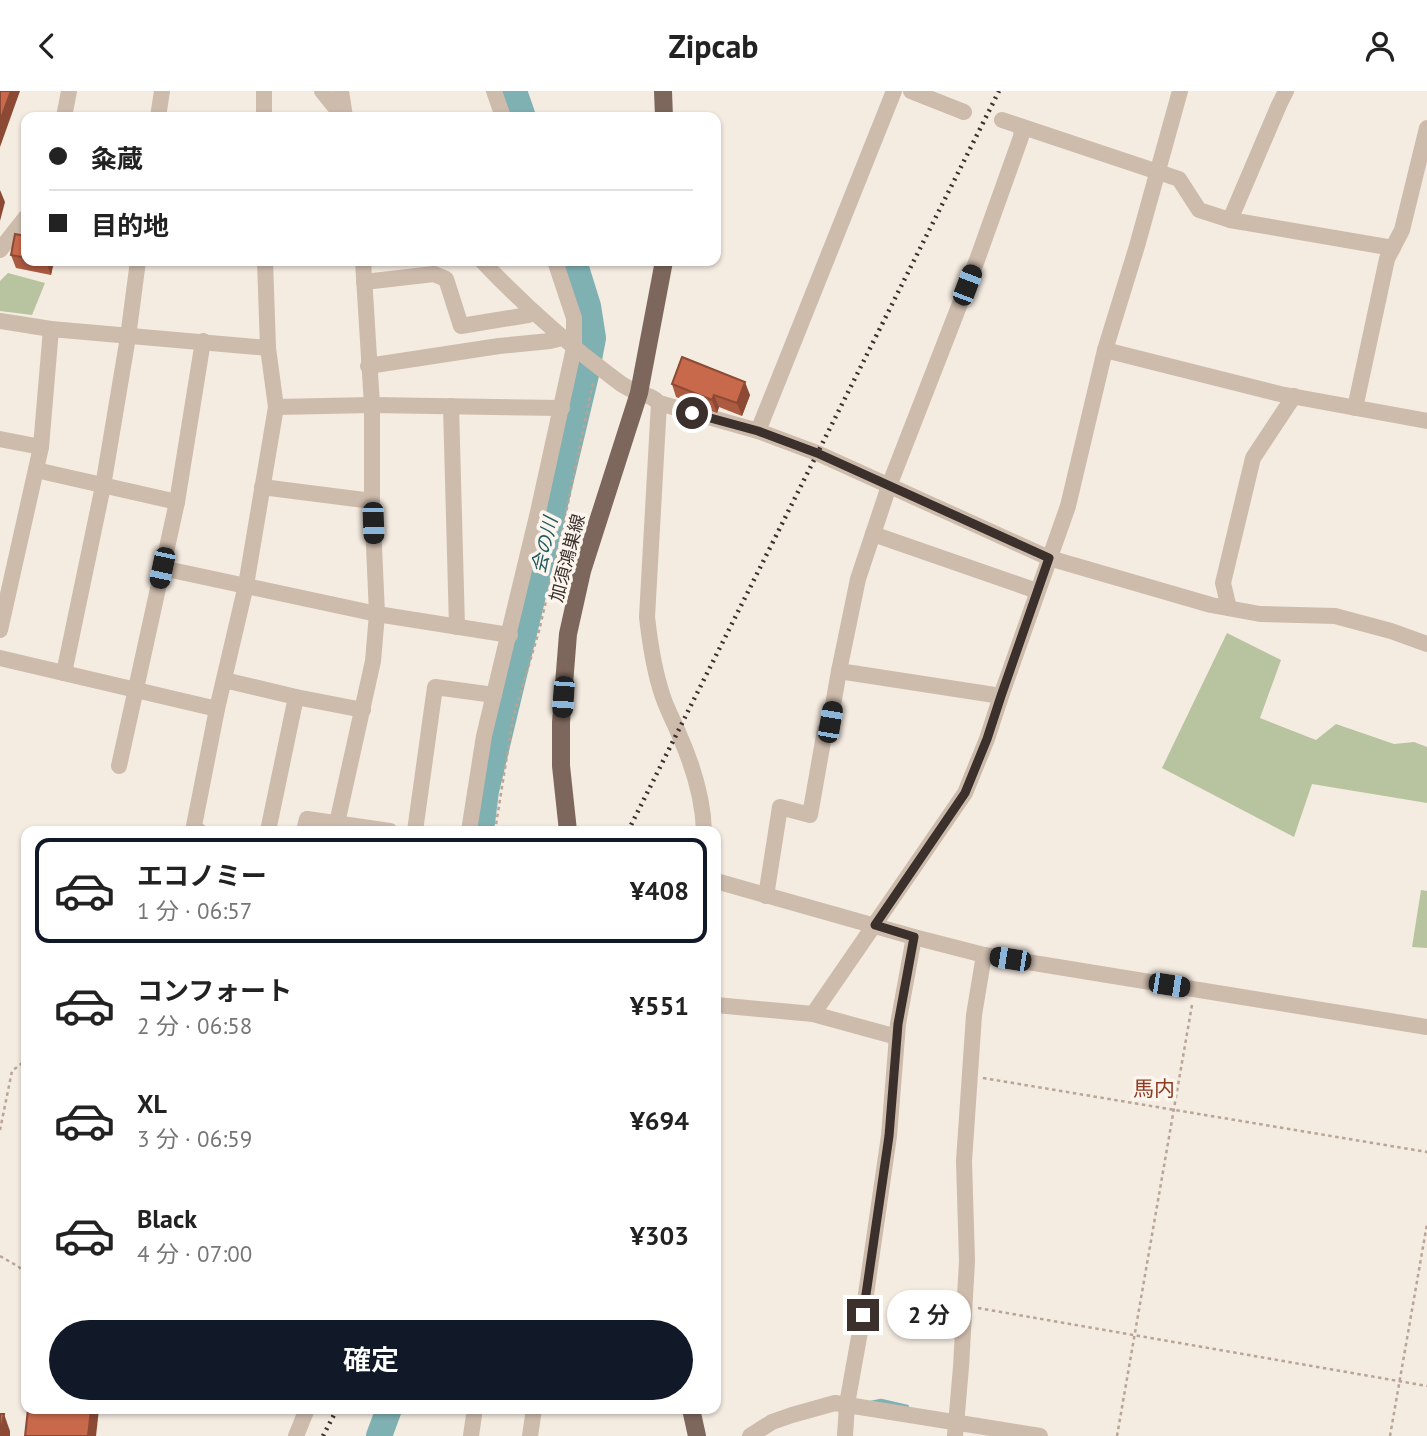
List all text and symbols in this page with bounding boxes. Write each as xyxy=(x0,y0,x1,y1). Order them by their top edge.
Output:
text: Zipcab xyxy=(668,25,759,67)
icon: back xyxy=(28,27,66,65)
icon: person xyxy=(1361,27,1399,65)
text: 粂蔵 xyxy=(91,142,143,175)
text: 目的地 xyxy=(91,209,169,242)
car xyxy=(950,262,985,308)
route start xyxy=(676,397,708,429)
car xyxy=(362,502,385,544)
street label: 加須鴻巣線 xyxy=(544,512,590,604)
water label: 会の川 xyxy=(526,513,563,575)
car xyxy=(148,545,177,591)
car xyxy=(552,675,575,719)
car xyxy=(817,699,844,745)
icon: car xyxy=(53,859,116,922)
text: エコノミー xyxy=(137,859,267,892)
text: ¥408 xyxy=(630,874,689,907)
text: 1 分 · 06:57 xyxy=(137,896,252,925)
car xyxy=(988,945,1033,973)
car xyxy=(1147,971,1192,999)
icon: car xyxy=(53,974,116,1037)
text: コンフォート xyxy=(137,974,292,1007)
text: ¥551 xyxy=(630,989,689,1022)
text: 2 分 · 06:58 xyxy=(137,1011,252,1040)
district label: 馬内 xyxy=(1133,1075,1175,1102)
text: XL xyxy=(137,1087,167,1120)
icon: car xyxy=(53,1089,116,1152)
text: ¥694 xyxy=(630,1104,689,1137)
text: 3 分 · 06:59 xyxy=(137,1124,252,1153)
text: Black xyxy=(137,1202,197,1235)
icon: car xyxy=(53,1204,116,1267)
text: ¥303 xyxy=(630,1219,689,1252)
text: 4 分 · 07:00 xyxy=(137,1239,252,1268)
callout: 2 分 xyxy=(888,1291,972,1339)
route end xyxy=(847,1299,879,1331)
text: 2 分 xyxy=(908,1300,950,1329)
button: 確定 xyxy=(49,1320,693,1400)

